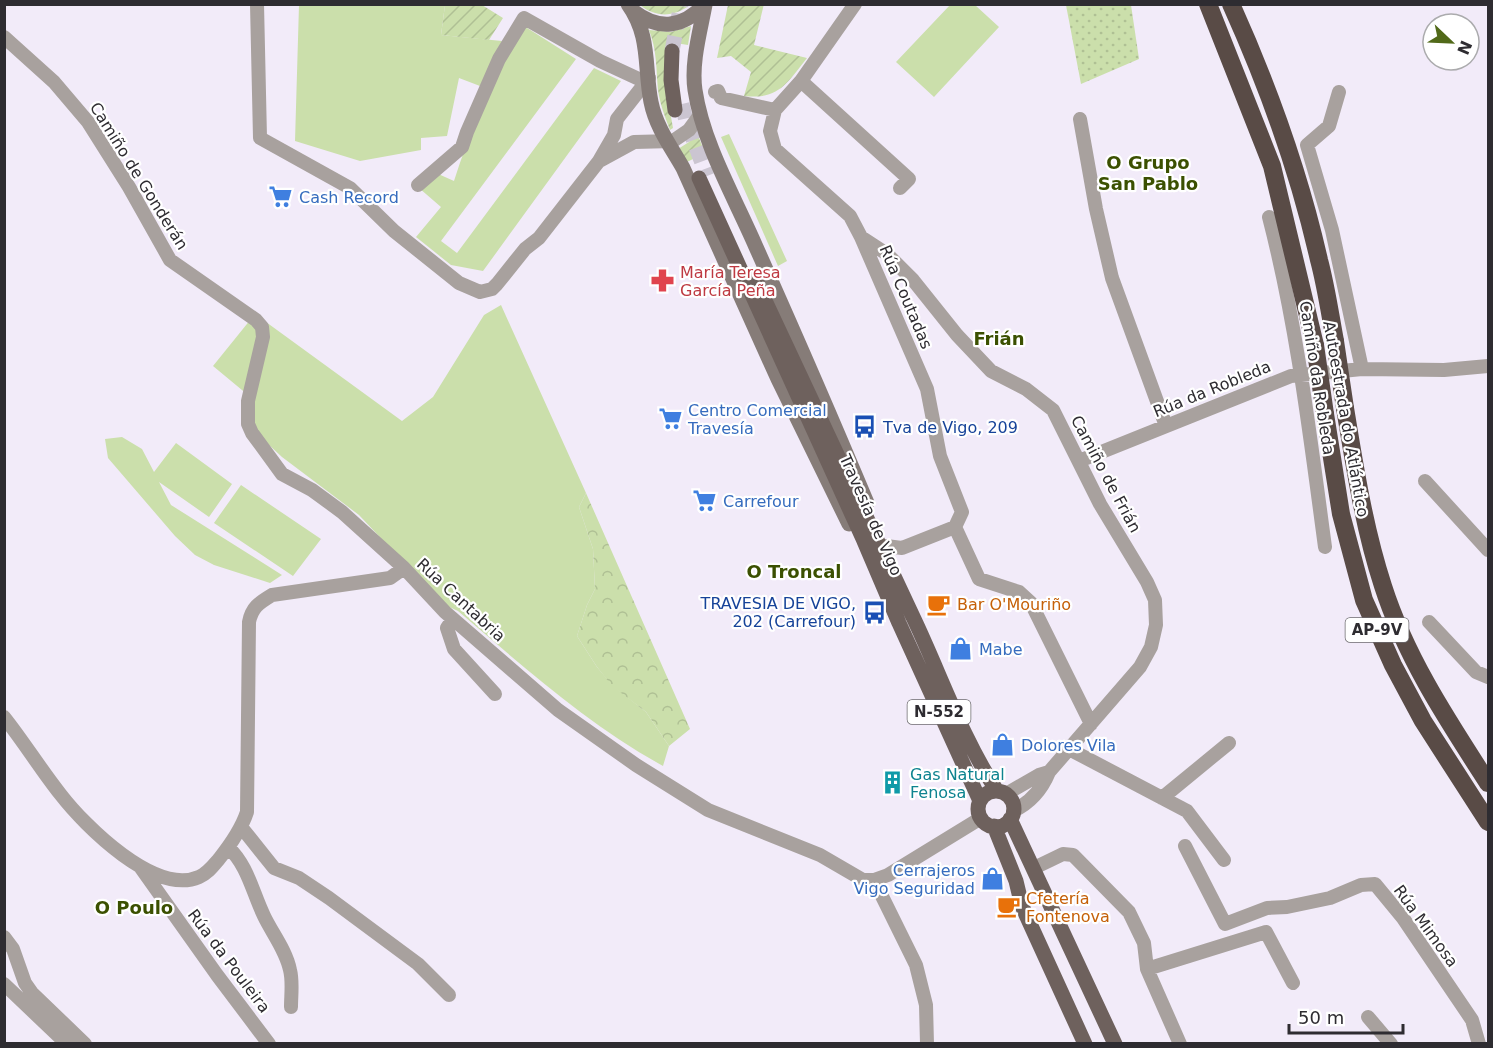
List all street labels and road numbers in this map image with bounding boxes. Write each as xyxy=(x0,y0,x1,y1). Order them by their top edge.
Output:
street label: Camiño de Gonderán xyxy=(86,99,192,253)
street label: Rúa Coutadas xyxy=(876,242,936,352)
street label: Camiño da Robleda xyxy=(1295,300,1339,456)
street label: Autoestrada do Atlántico xyxy=(1319,320,1373,518)
street label: Rúa da Robleda xyxy=(1150,357,1274,421)
street label: Camiño de Frián xyxy=(1067,412,1145,536)
street label: Travesía de Vigo xyxy=(835,450,906,579)
street label: Rúa Cantabria xyxy=(413,554,509,646)
road number: AP-9V xyxy=(1346,618,1408,642)
road number: N-552 xyxy=(908,700,970,724)
street label: Rúa Mimosa xyxy=(1390,881,1462,971)
street label: Rúa da Pouleira xyxy=(184,906,274,1016)

